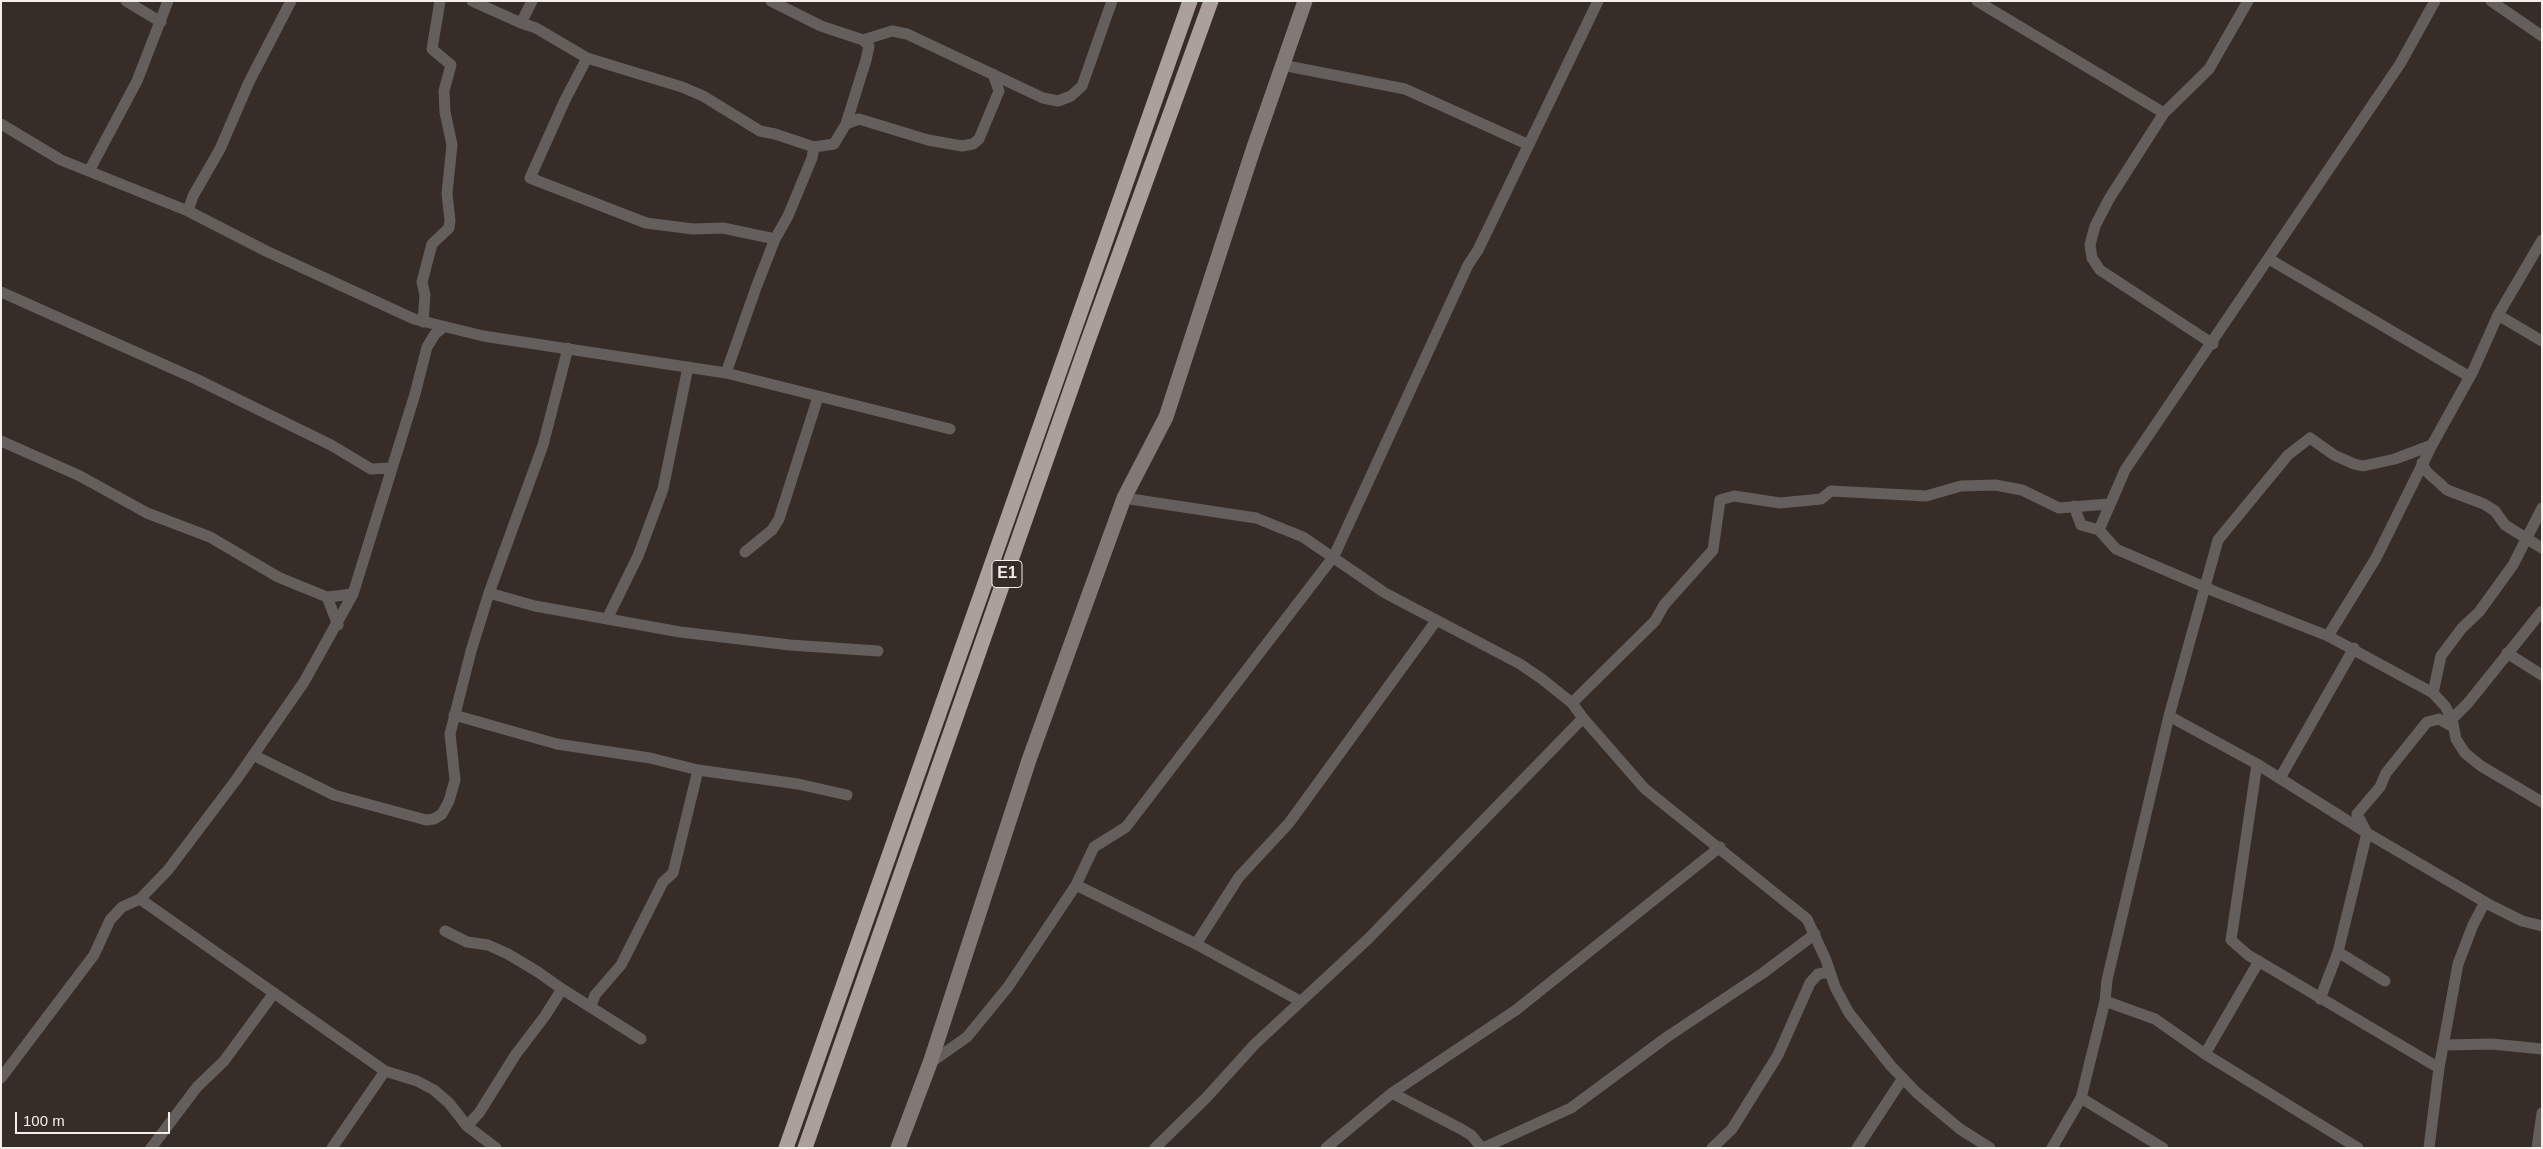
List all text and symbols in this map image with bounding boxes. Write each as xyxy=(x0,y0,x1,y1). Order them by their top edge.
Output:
road number: E1 xyxy=(992,560,1022,588)
scale bar xyxy=(18,1102,172,1134)
text: 100 m xyxy=(23,1112,65,1129)

